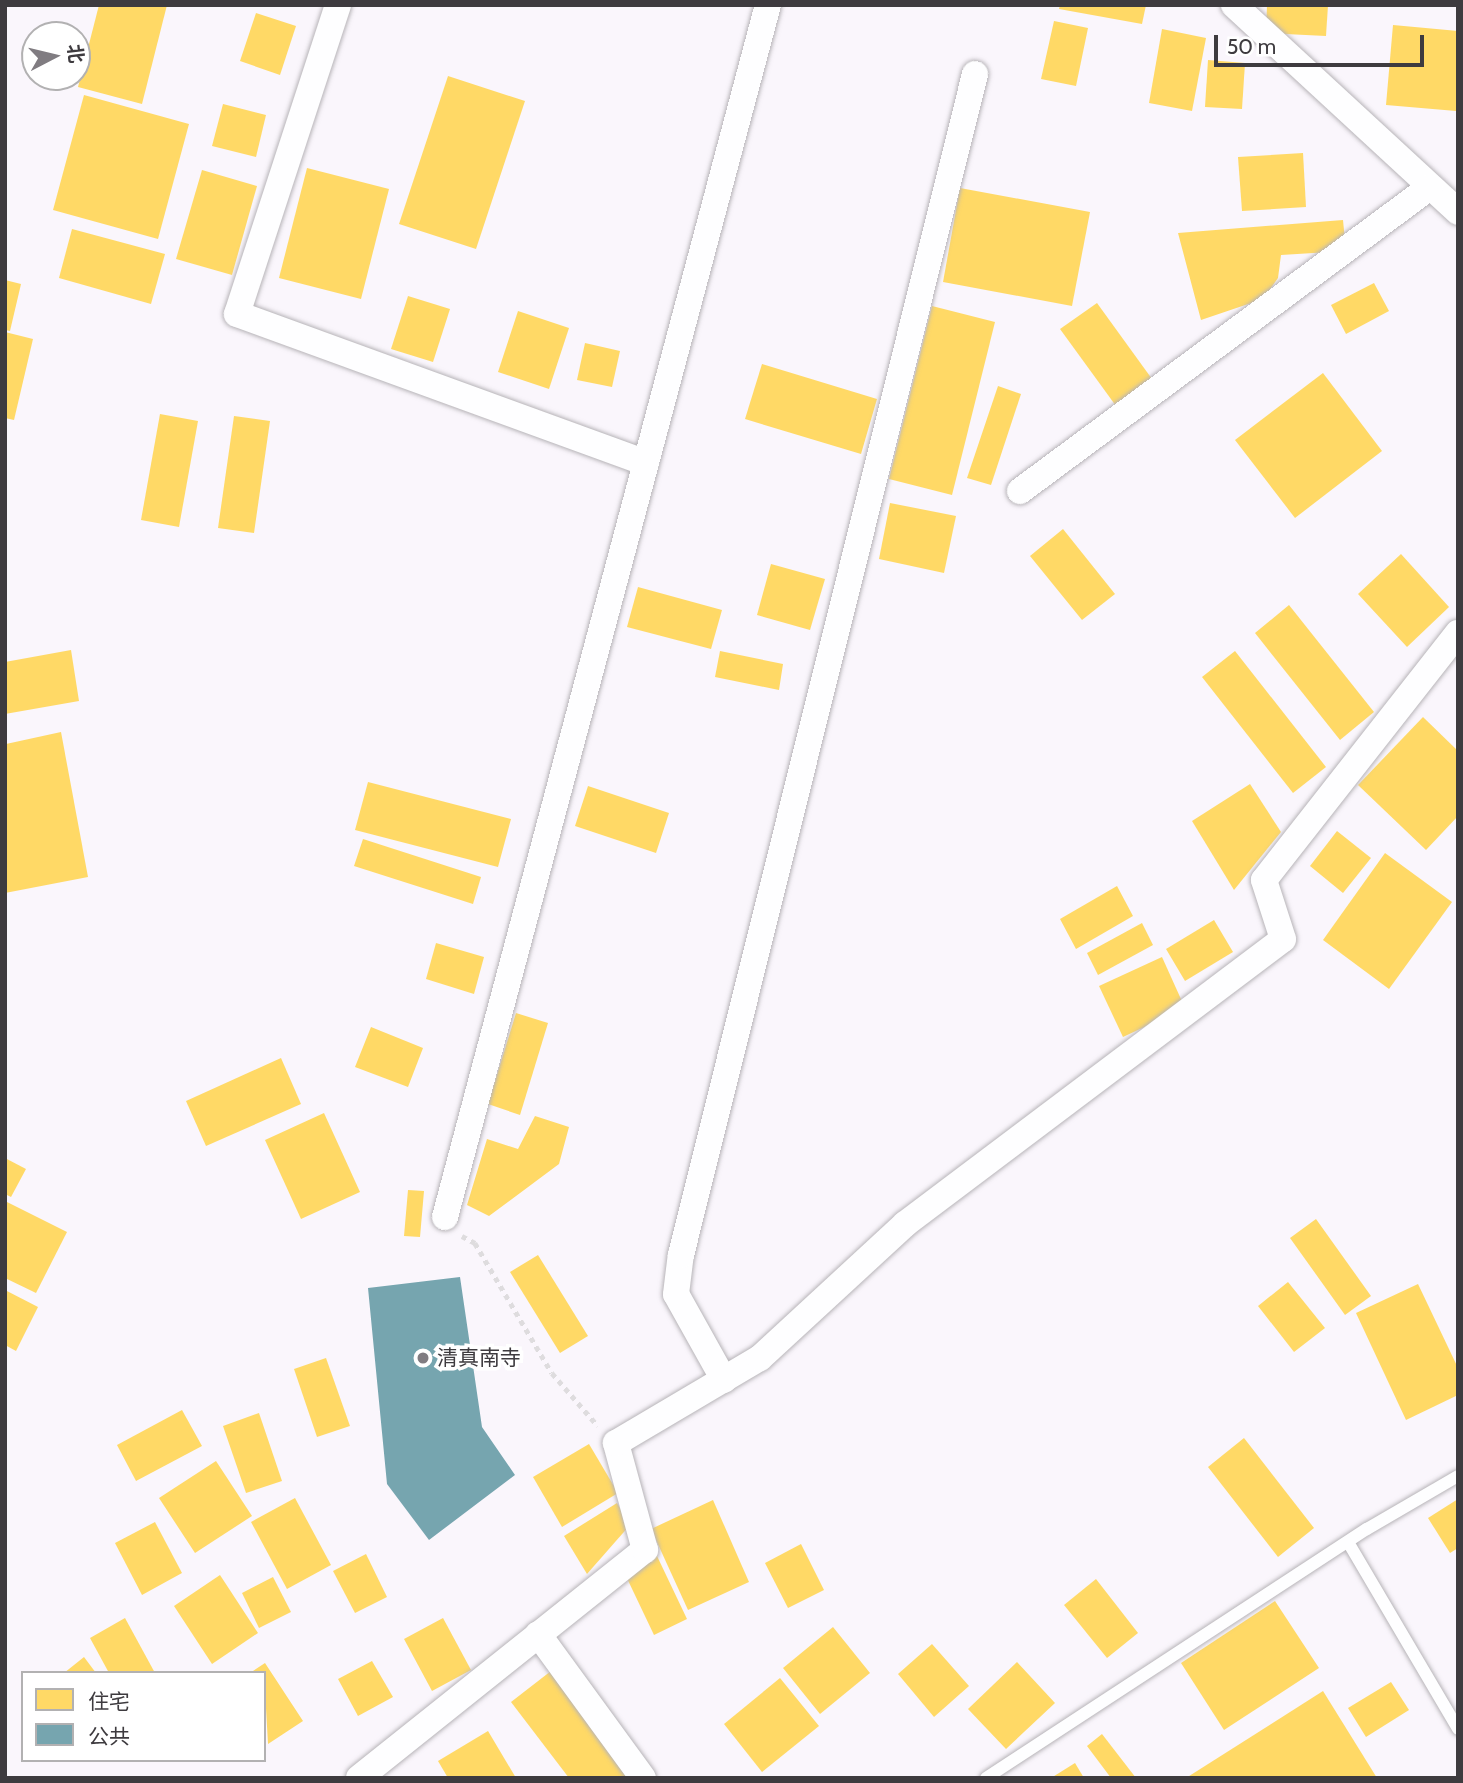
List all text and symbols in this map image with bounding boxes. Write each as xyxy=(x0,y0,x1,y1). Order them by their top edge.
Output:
north arrow xyxy=(21,21,91,91)
scale bar xyxy=(1218,21,1428,65)
text: 50 m xyxy=(1227,34,1276,59)
text: 北 xyxy=(63,43,88,64)
place label: 清真南寺 xyxy=(437,1345,521,1371)
marker: 清真南寺 xyxy=(415,1350,431,1366)
legend xyxy=(21,1671,266,1762)
text: 住宅 xyxy=(88,1689,130,1714)
text: 公共 xyxy=(88,1724,130,1749)

